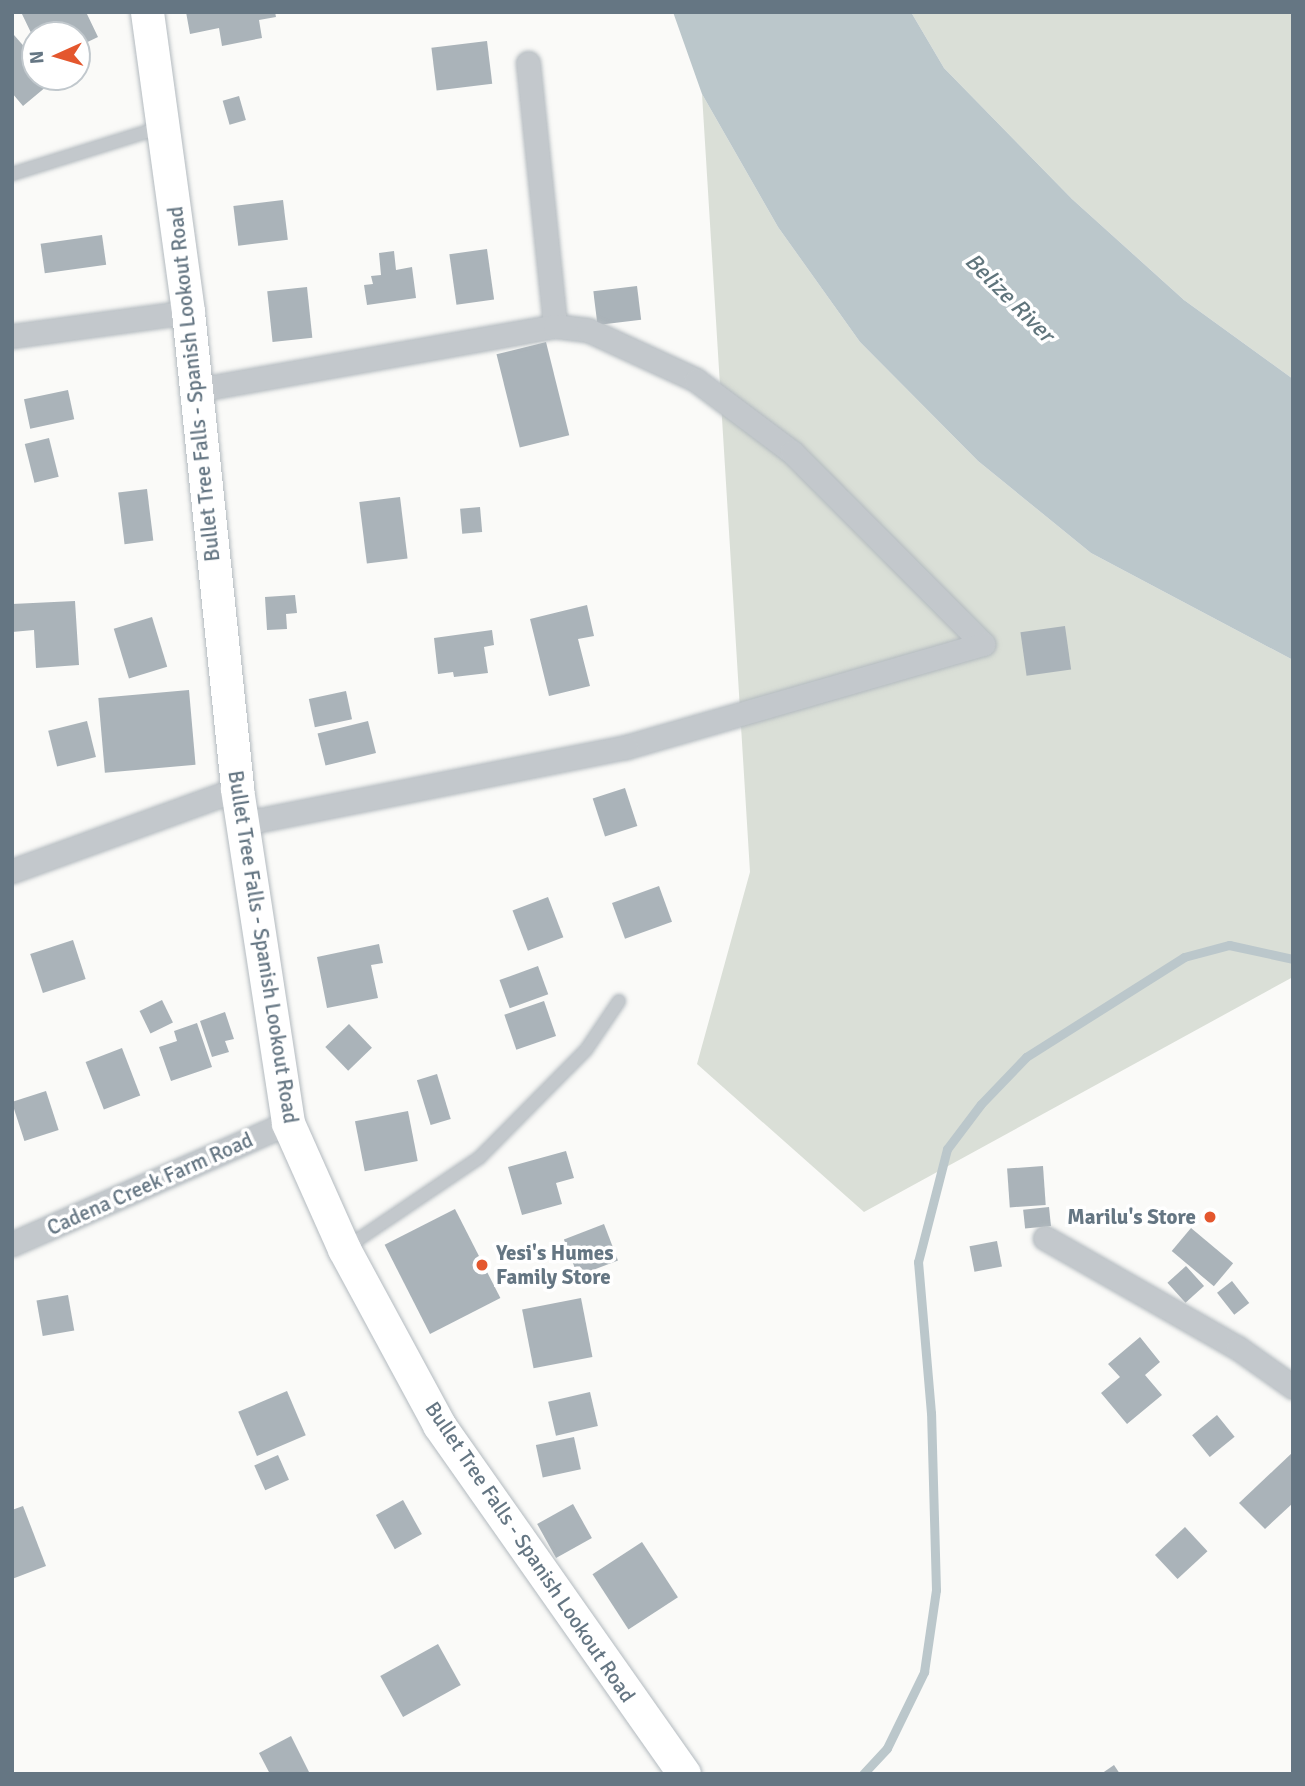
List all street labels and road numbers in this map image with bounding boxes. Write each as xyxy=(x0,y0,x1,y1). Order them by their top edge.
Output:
street label: Bullet Tree Falls - Spanish Lookout Road xyxy=(163,205,225,563)
street label: Bullet Tree Falls - Spanish Lookout Road xyxy=(223,769,303,1125)
street label: Cadena Creek Farm Road xyxy=(43,1127,257,1241)
street label: Bullet Tree Falls - Spanish Lookout Road xyxy=(420,1397,640,1707)

